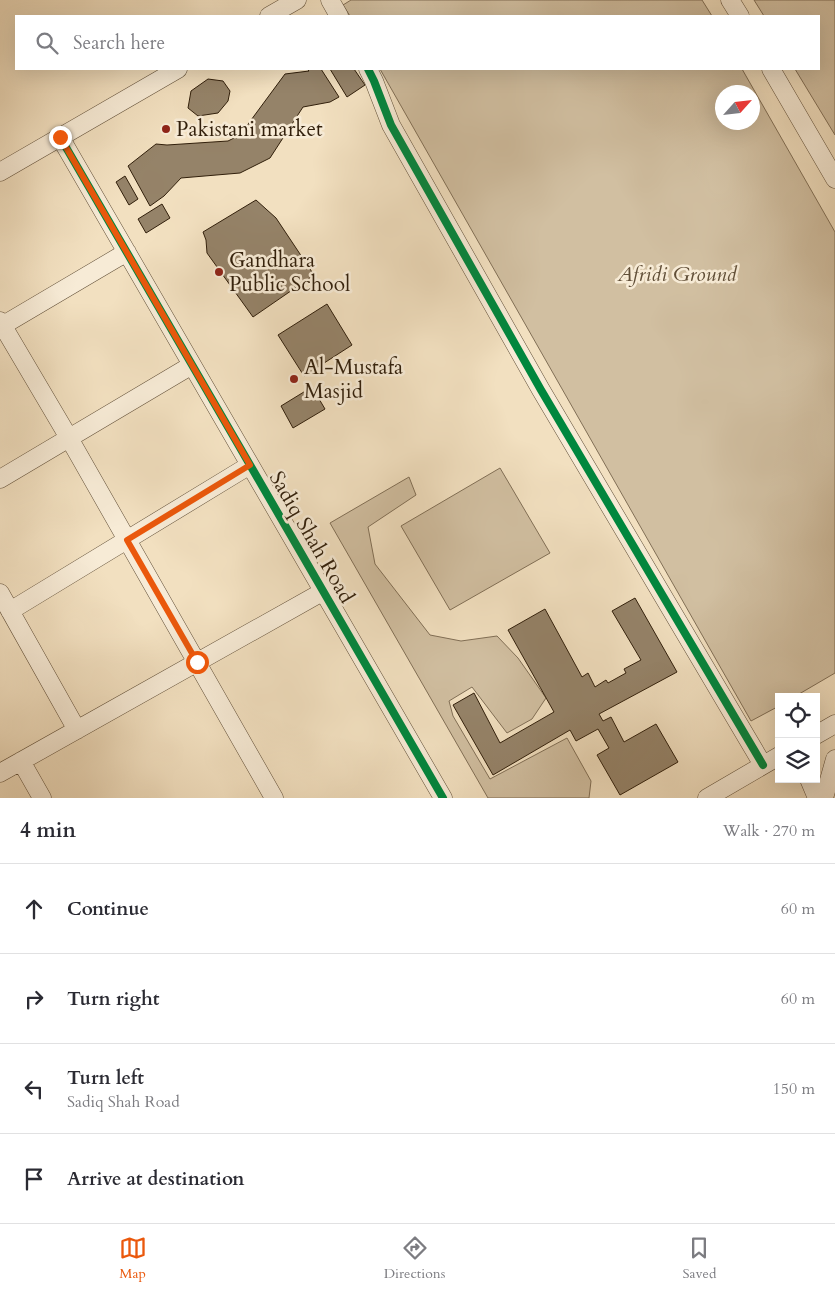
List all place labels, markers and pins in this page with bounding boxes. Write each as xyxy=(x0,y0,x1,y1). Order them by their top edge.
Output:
place label: Pakistani market xyxy=(176,115,323,144)
marker: Pakistani market xyxy=(160,123,172,135)
place label: Gandhara Public School xyxy=(229,246,350,299)
marker: Gandhara Public School xyxy=(213,266,225,278)
place label: Al-Mustafa Masjid xyxy=(304,353,403,406)
marker: Al-Mustafa Masjid xyxy=(288,373,300,385)

